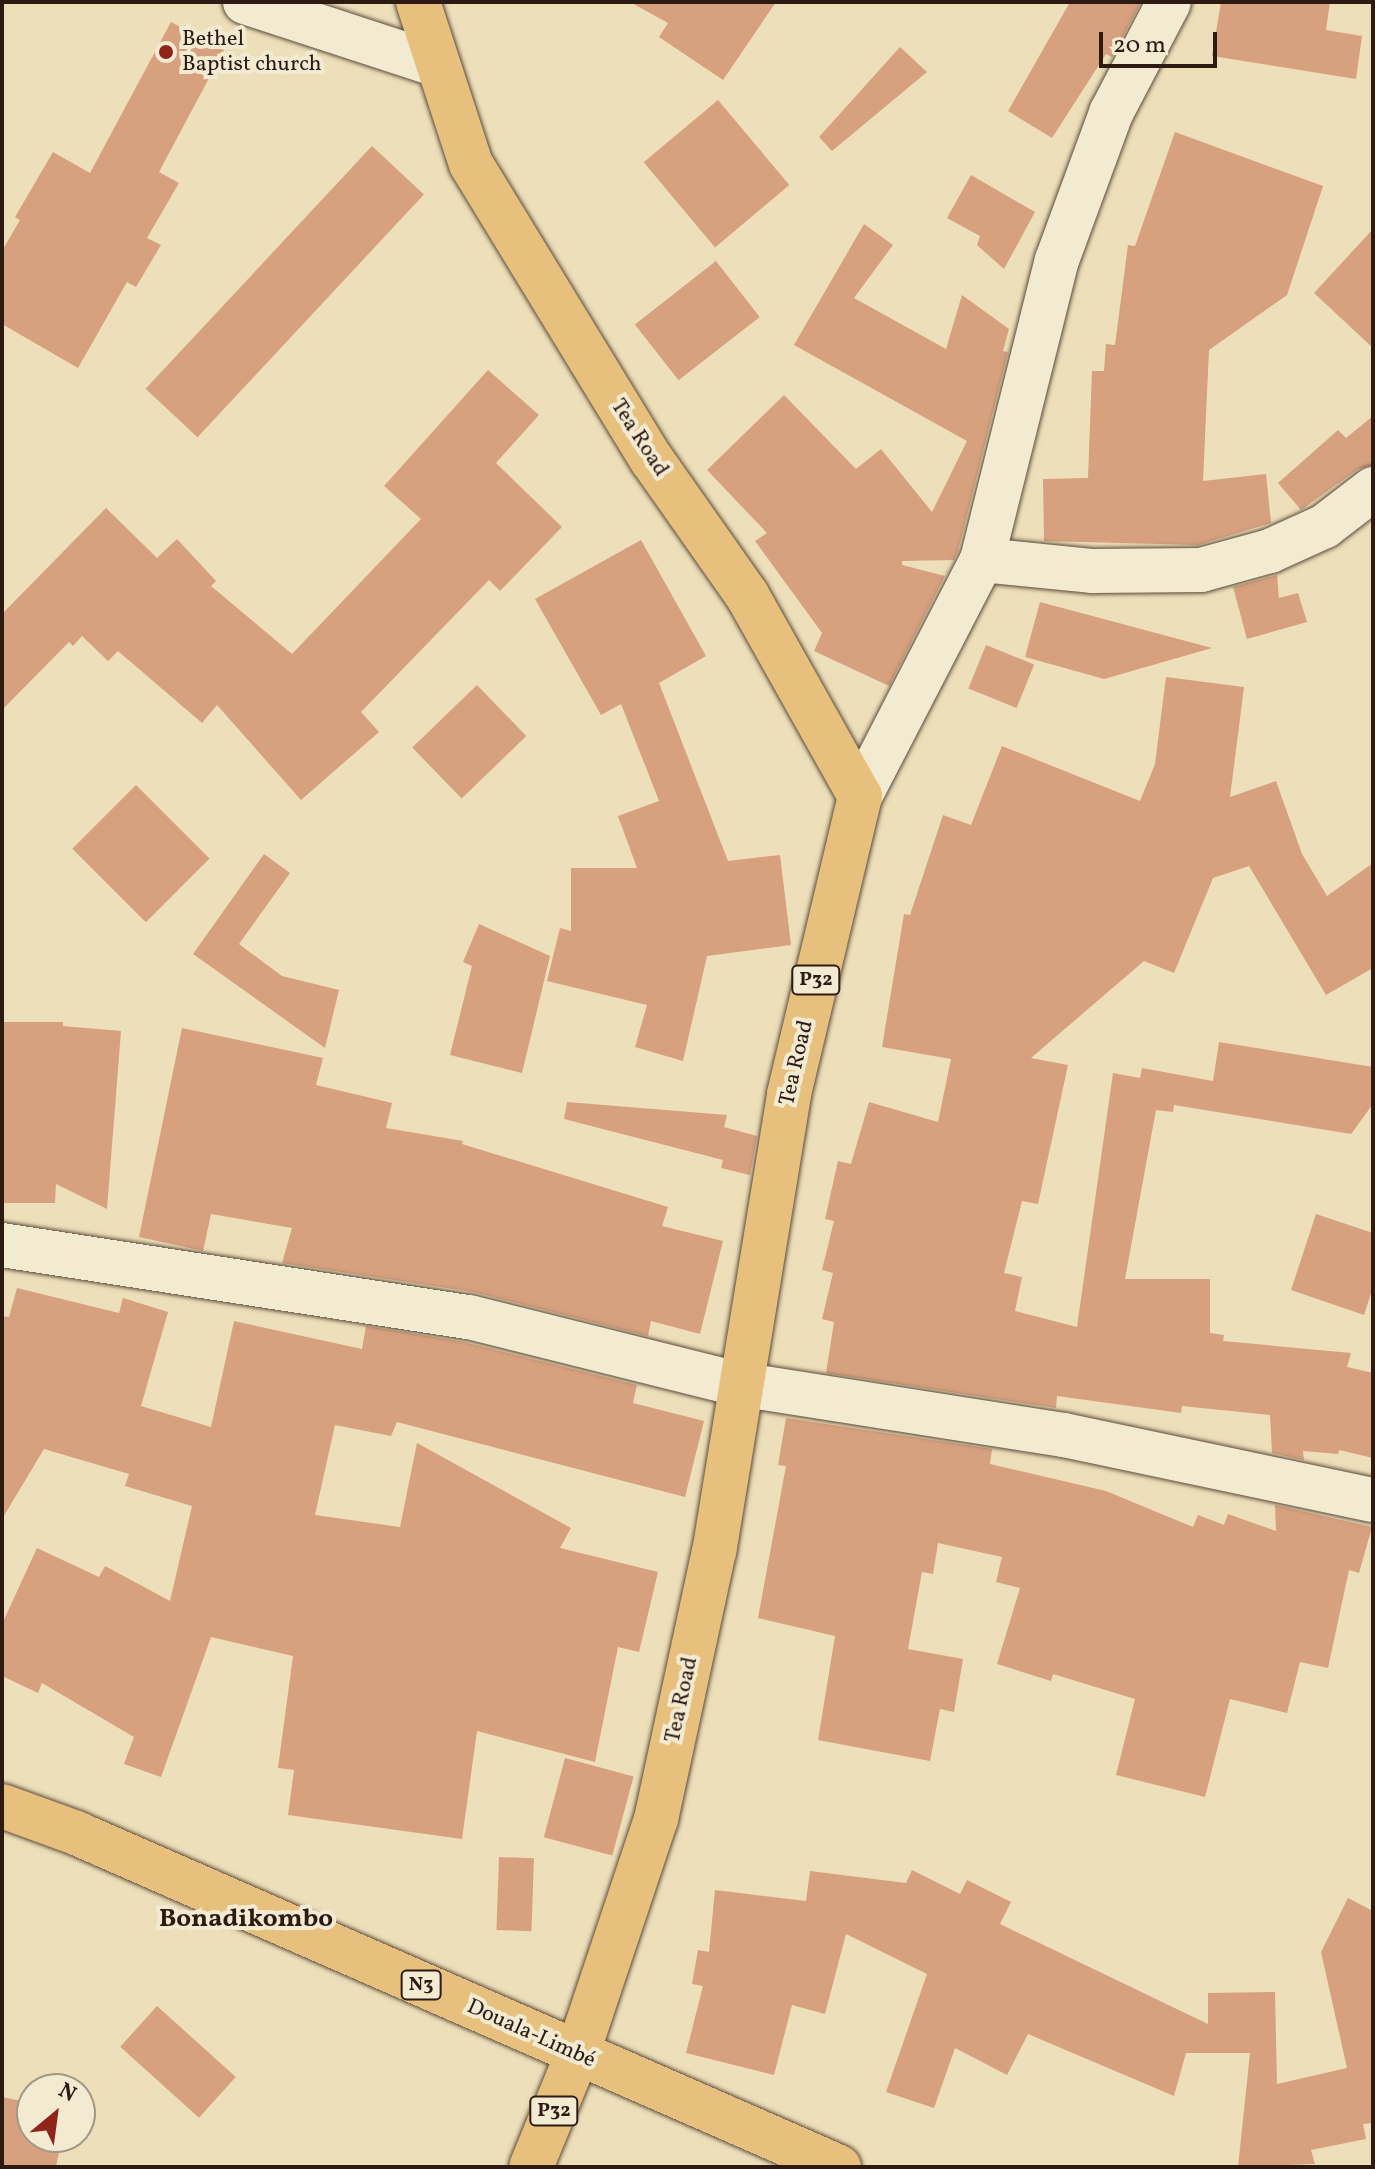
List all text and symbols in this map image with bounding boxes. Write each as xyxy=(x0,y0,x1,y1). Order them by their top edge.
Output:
scale bar xyxy=(1103,16,1221,66)
place label: Bethel Baptist church xyxy=(182,26,322,78)
text: 20 m xyxy=(1113,29,1166,63)
marker: Bethel Baptist church xyxy=(157,43,175,61)
street label: Tea Road xyxy=(604,394,674,482)
road number: P32 xyxy=(790,964,842,996)
street label: Tea Road xyxy=(774,1018,820,1108)
street label: Tea Road xyxy=(660,1655,704,1745)
district label: Bonadikombo xyxy=(159,1904,333,1936)
road number: N3 xyxy=(399,1969,443,2001)
street label: Douala-Limbé xyxy=(463,1994,599,2074)
north arrow xyxy=(16,2073,96,2153)
text: N xyxy=(52,2076,81,2111)
road number: P32 xyxy=(528,2095,580,2127)

